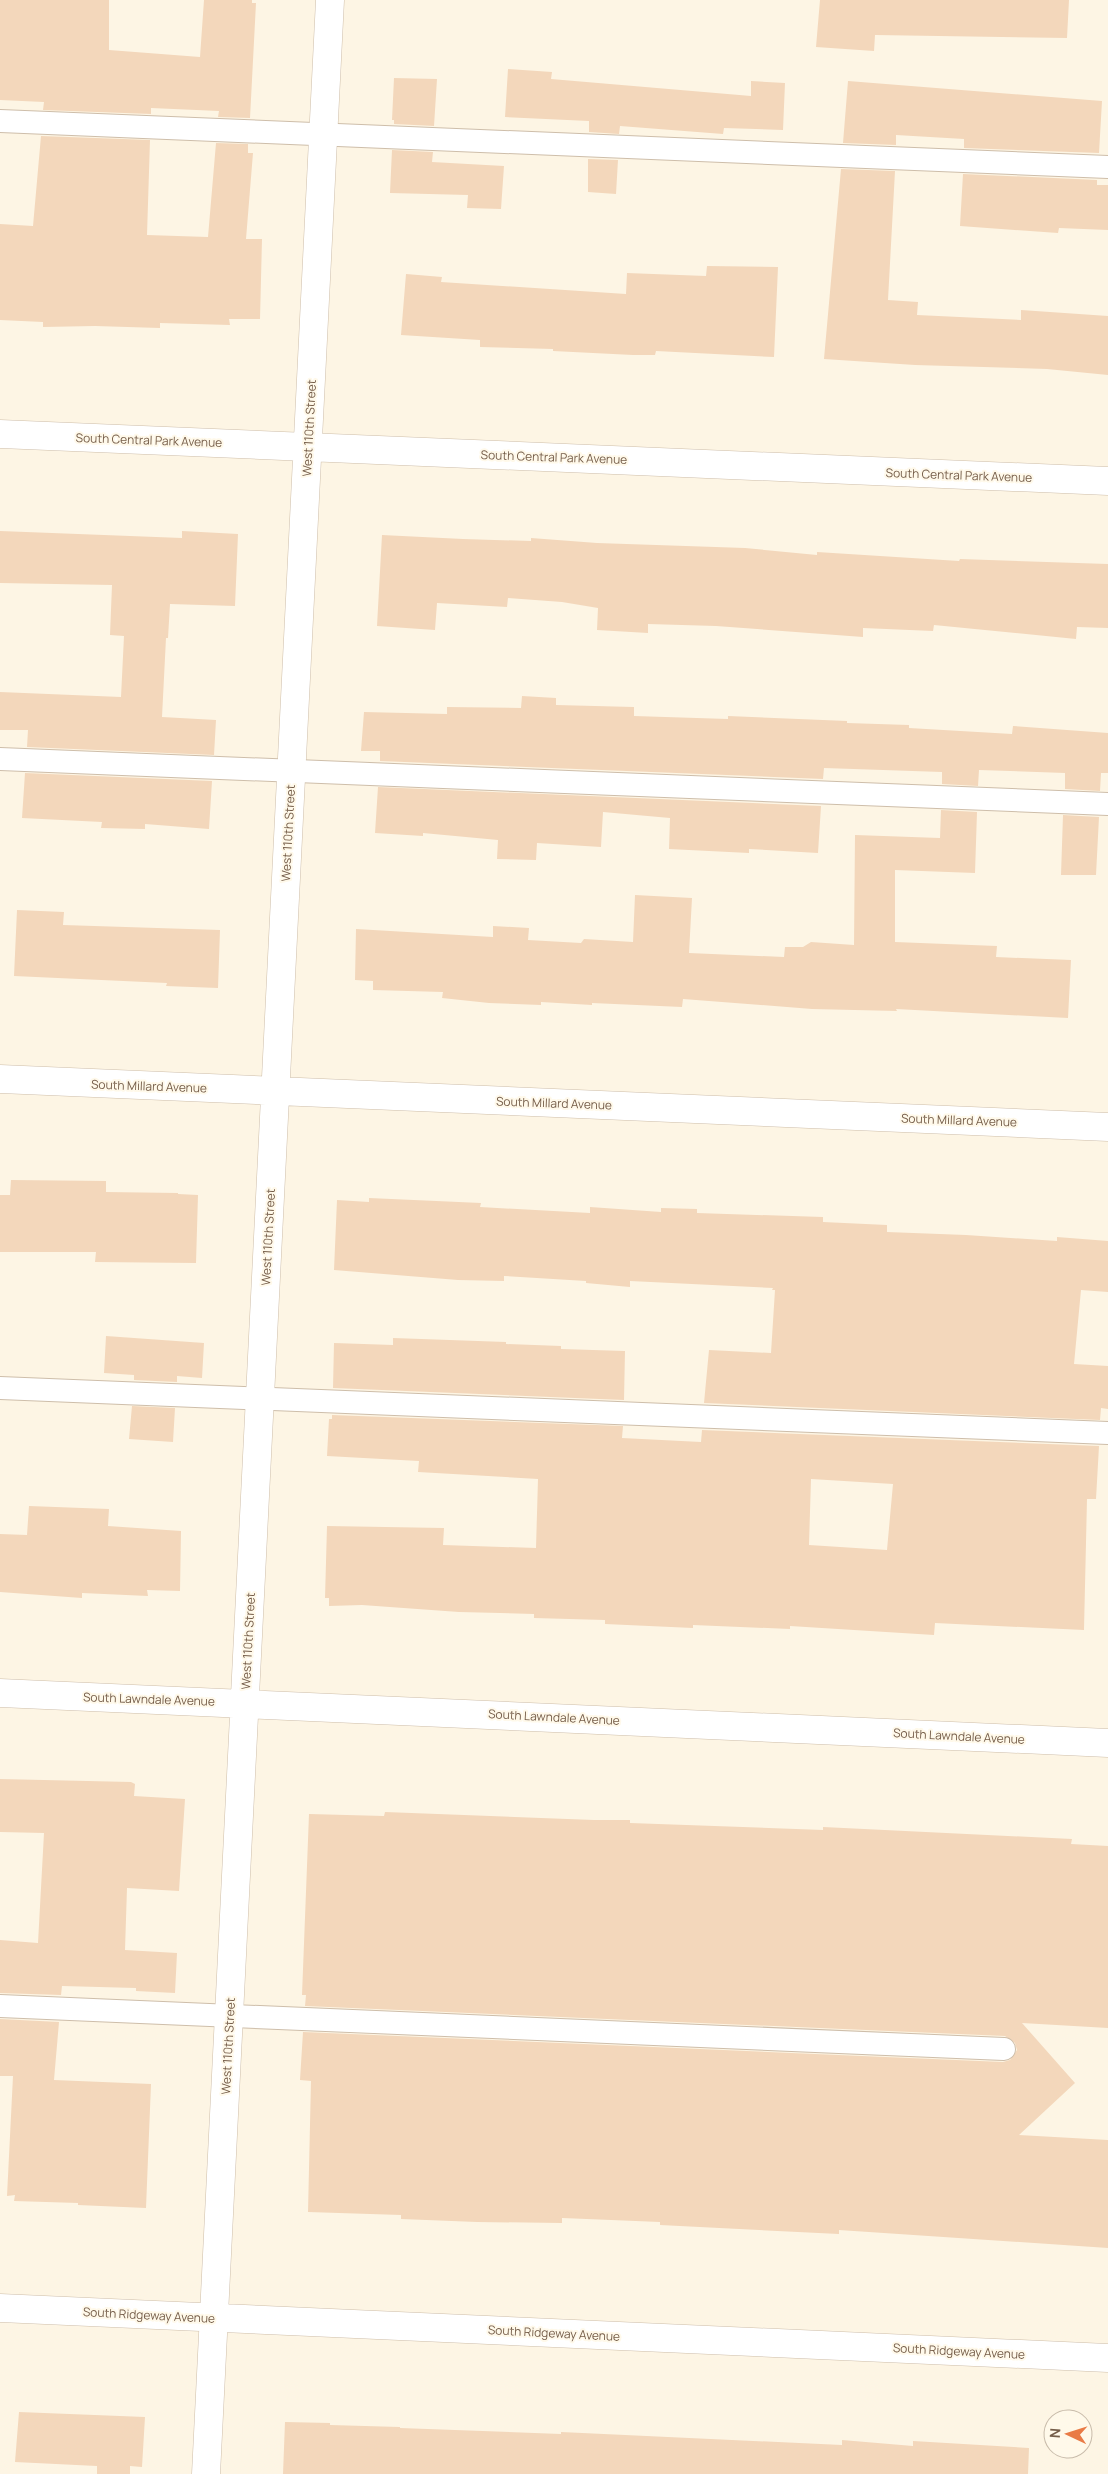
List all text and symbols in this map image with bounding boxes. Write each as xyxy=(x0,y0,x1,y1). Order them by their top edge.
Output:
street label: West 110th Street xyxy=(298,379,320,477)
street label: South Central Park Avenue xyxy=(75,429,223,451)
street label: South Central Park Avenue xyxy=(480,446,628,468)
street label: South Central Park Avenue xyxy=(885,464,1033,486)
street label: West 110th Street xyxy=(277,784,299,882)
street label: South Millard Avenue xyxy=(91,1075,207,1097)
street label: South Millard Avenue xyxy=(496,1092,612,1114)
street label: South Millard Avenue xyxy=(901,1109,1017,1131)
street label: West 110th Street xyxy=(257,1188,279,1286)
street label: West 110th Street xyxy=(237,1592,259,1690)
street label: South Lawndale Avenue xyxy=(83,1688,215,1710)
street label: South Lawndale Avenue xyxy=(488,1705,620,1729)
street label: South Lawndale Avenue xyxy=(893,1724,1025,1748)
street label: West 110th Street xyxy=(217,1997,239,2095)
street label: South Ridgeway Avenue xyxy=(82,2303,216,2327)
street label: South Ridgeway Avenue xyxy=(487,2321,621,2345)
street label: South Ridgeway Avenue xyxy=(892,2339,1026,2363)
north arrow xyxy=(1043,2409,1093,2459)
text: N xyxy=(1045,2427,1064,2439)

